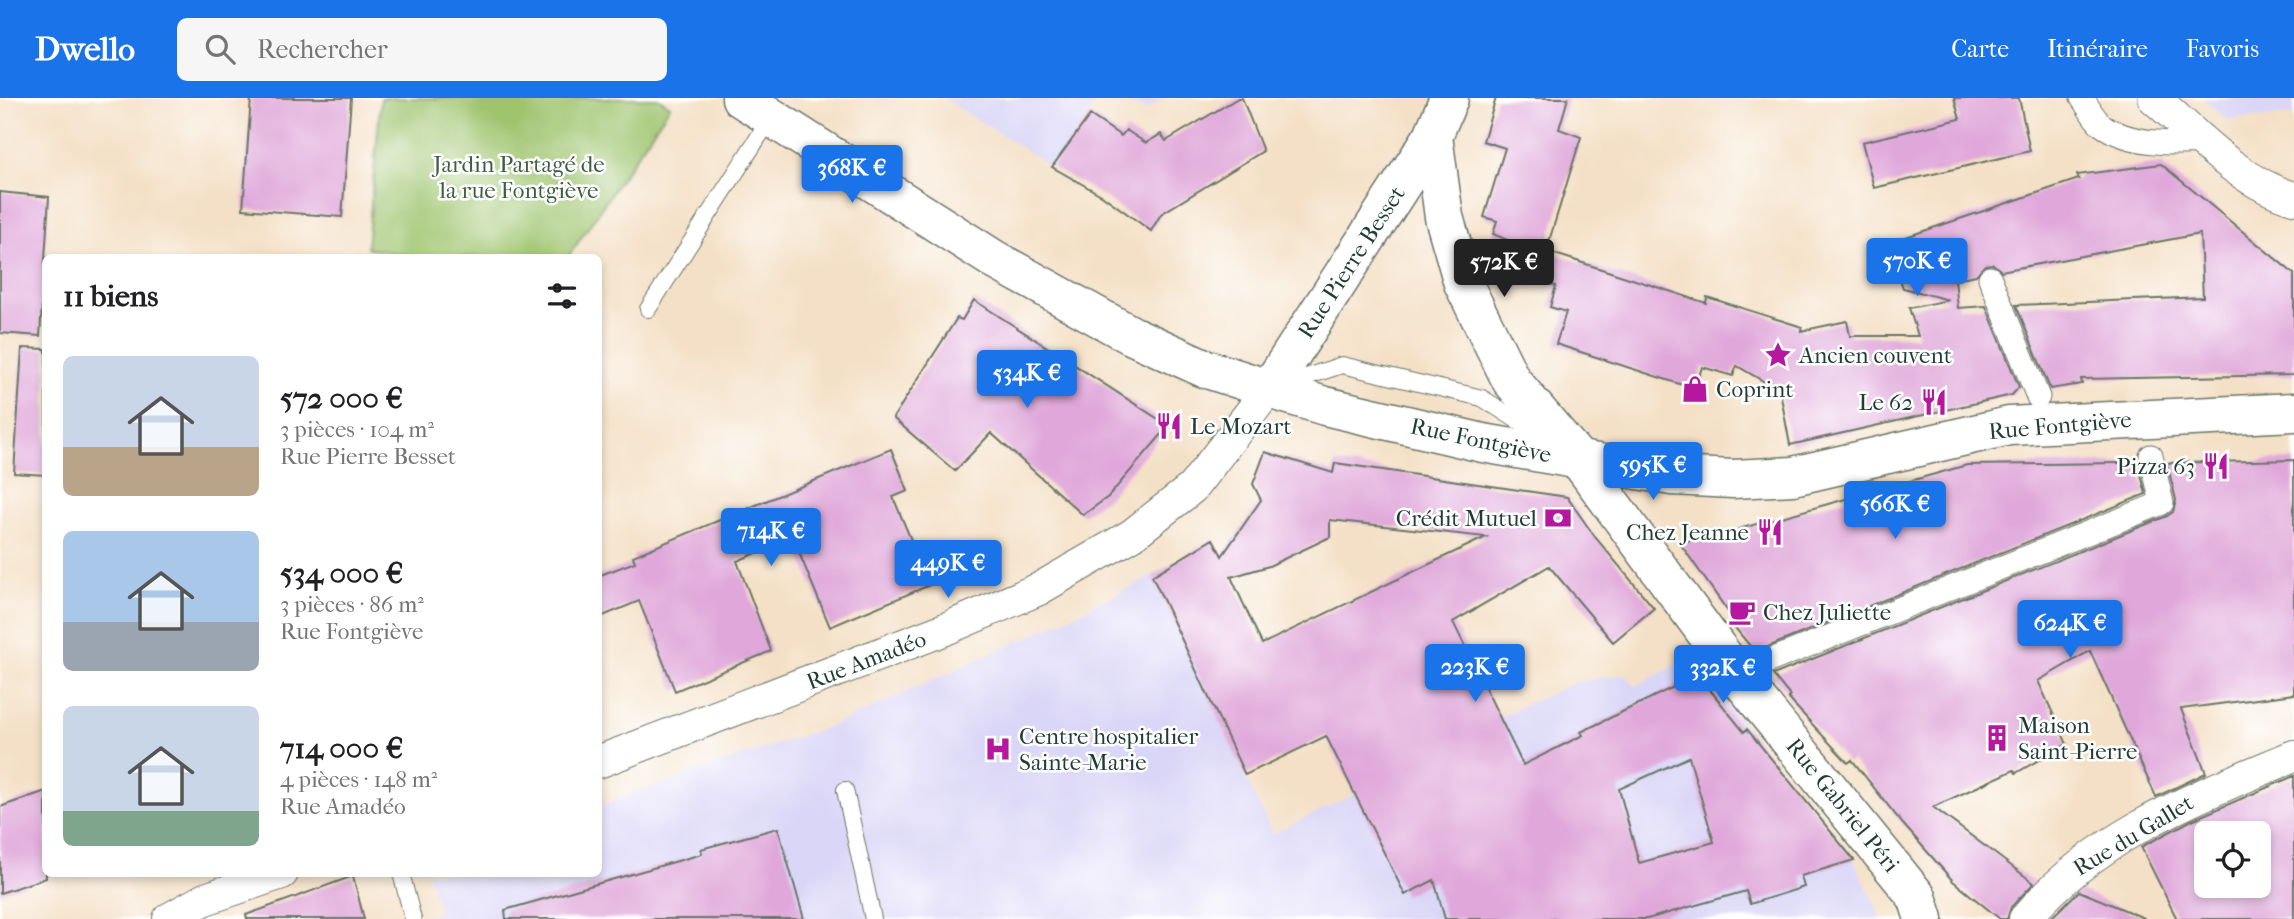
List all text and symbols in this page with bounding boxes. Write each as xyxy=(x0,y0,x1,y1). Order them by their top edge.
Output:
search box xyxy=(177,18,667,81)
text: Dwello xyxy=(35,30,135,69)
icon: search xyxy=(201,30,239,68)
text: Rechercher xyxy=(257,34,388,65)
text: Carte xyxy=(1951,35,2009,63)
text: Itinéraire xyxy=(2047,35,2148,63)
text: Favoris xyxy=(2186,35,2259,63)
pin: 368K € xyxy=(795,146,909,205)
park label: Jardin Partagé de la rue Fontgiève xyxy=(431,151,605,204)
text: 368K € xyxy=(818,154,886,181)
street label: Rue Pierre Besset xyxy=(1292,181,1411,343)
pin: 570K € xyxy=(1860,238,1974,298)
pin: 572K € xyxy=(1447,240,1561,299)
text: 570K € xyxy=(1883,247,1951,274)
text: 572K € xyxy=(1470,248,1538,275)
icon: filters xyxy=(543,277,581,315)
text: 11 biens xyxy=(63,279,158,314)
place icon: Ancien couvent xyxy=(1763,340,1793,370)
place label: Ancien couvent xyxy=(1798,342,1952,369)
pin: 534K € xyxy=(970,350,1084,410)
text: 534K € xyxy=(993,359,1061,386)
shop icon: Coprint xyxy=(1680,374,1710,404)
place label: Coprint xyxy=(1716,376,1793,403)
text: 572 000 € xyxy=(280,381,403,416)
icon: home xyxy=(119,384,203,468)
restaurant icon: Le 62 xyxy=(1919,387,1949,417)
place label: Le 62 xyxy=(1858,389,1913,416)
street label: Rue Fontgiève xyxy=(1987,406,2133,445)
restaurant icon: Le Mozart xyxy=(1154,411,1184,441)
street label: Rue Fontgiève xyxy=(1408,412,1554,469)
place label: Le Mozart xyxy=(1190,413,1292,440)
text: 3 pièces · 104 m² xyxy=(280,416,434,443)
pin: 595K € xyxy=(1596,442,1710,502)
text: Rue Pierre Besset xyxy=(280,443,456,470)
text: 595K € xyxy=(1619,451,1687,478)
restaurant icon: Pizza 63 xyxy=(2201,451,2231,481)
place label: Pizza 63 xyxy=(2117,453,2195,480)
pin: 566K € xyxy=(1838,482,1952,541)
text: 566K € xyxy=(1860,490,1930,517)
bank icon: Crédit Mutuel xyxy=(1543,503,1573,533)
place label: Crédit Mutuel xyxy=(1396,505,1538,532)
pin: 714K € xyxy=(714,508,828,568)
text: 714K € xyxy=(737,517,805,544)
restaurant icon: Chez Jeanne xyxy=(1755,517,1785,547)
place label: Chez Jeanne xyxy=(1626,519,1749,546)
pin: 449K € xyxy=(891,540,1005,600)
text: 449K € xyxy=(911,549,985,576)
text: 534 000 € xyxy=(280,556,403,591)
icon: home xyxy=(119,559,203,643)
text: 3 pièces · 86 m² xyxy=(280,591,424,618)
cafe icon: Chez Juliette xyxy=(1727,597,1757,627)
place label: Chez Juliette xyxy=(1763,599,1891,626)
pin: 624K € xyxy=(2013,601,2127,660)
text: 624K € xyxy=(2033,609,2107,636)
text: Rue Fontgiève xyxy=(280,618,423,645)
street label: Rue Amadéo xyxy=(803,625,930,696)
pin: 223K € xyxy=(1418,644,1532,704)
pin: 332K € xyxy=(1666,646,1780,705)
text: 223K € xyxy=(1441,653,1509,680)
text: 332K € xyxy=(1690,654,1756,681)
place label: Maison Saint-Pierre xyxy=(2018,712,2137,765)
place label: Centre hospitalier Sainte-Marie xyxy=(1019,723,1198,776)
building icon: Maison Saint-Pierre xyxy=(1982,723,2012,753)
text: 714 000 € xyxy=(280,731,403,766)
street label: Rue Gabriel Péri xyxy=(1780,733,1905,878)
icon: home xyxy=(119,734,203,818)
hospital icon: Centre hospitalier Sainte-Marie xyxy=(983,734,1013,764)
text: 4 pièces · 148 m² xyxy=(280,766,437,793)
street label: Rue du Gallet xyxy=(2068,789,2198,882)
text: Rue Amadéo xyxy=(280,793,406,820)
map controls xyxy=(2194,821,2271,898)
button: locate xyxy=(2194,821,2271,898)

